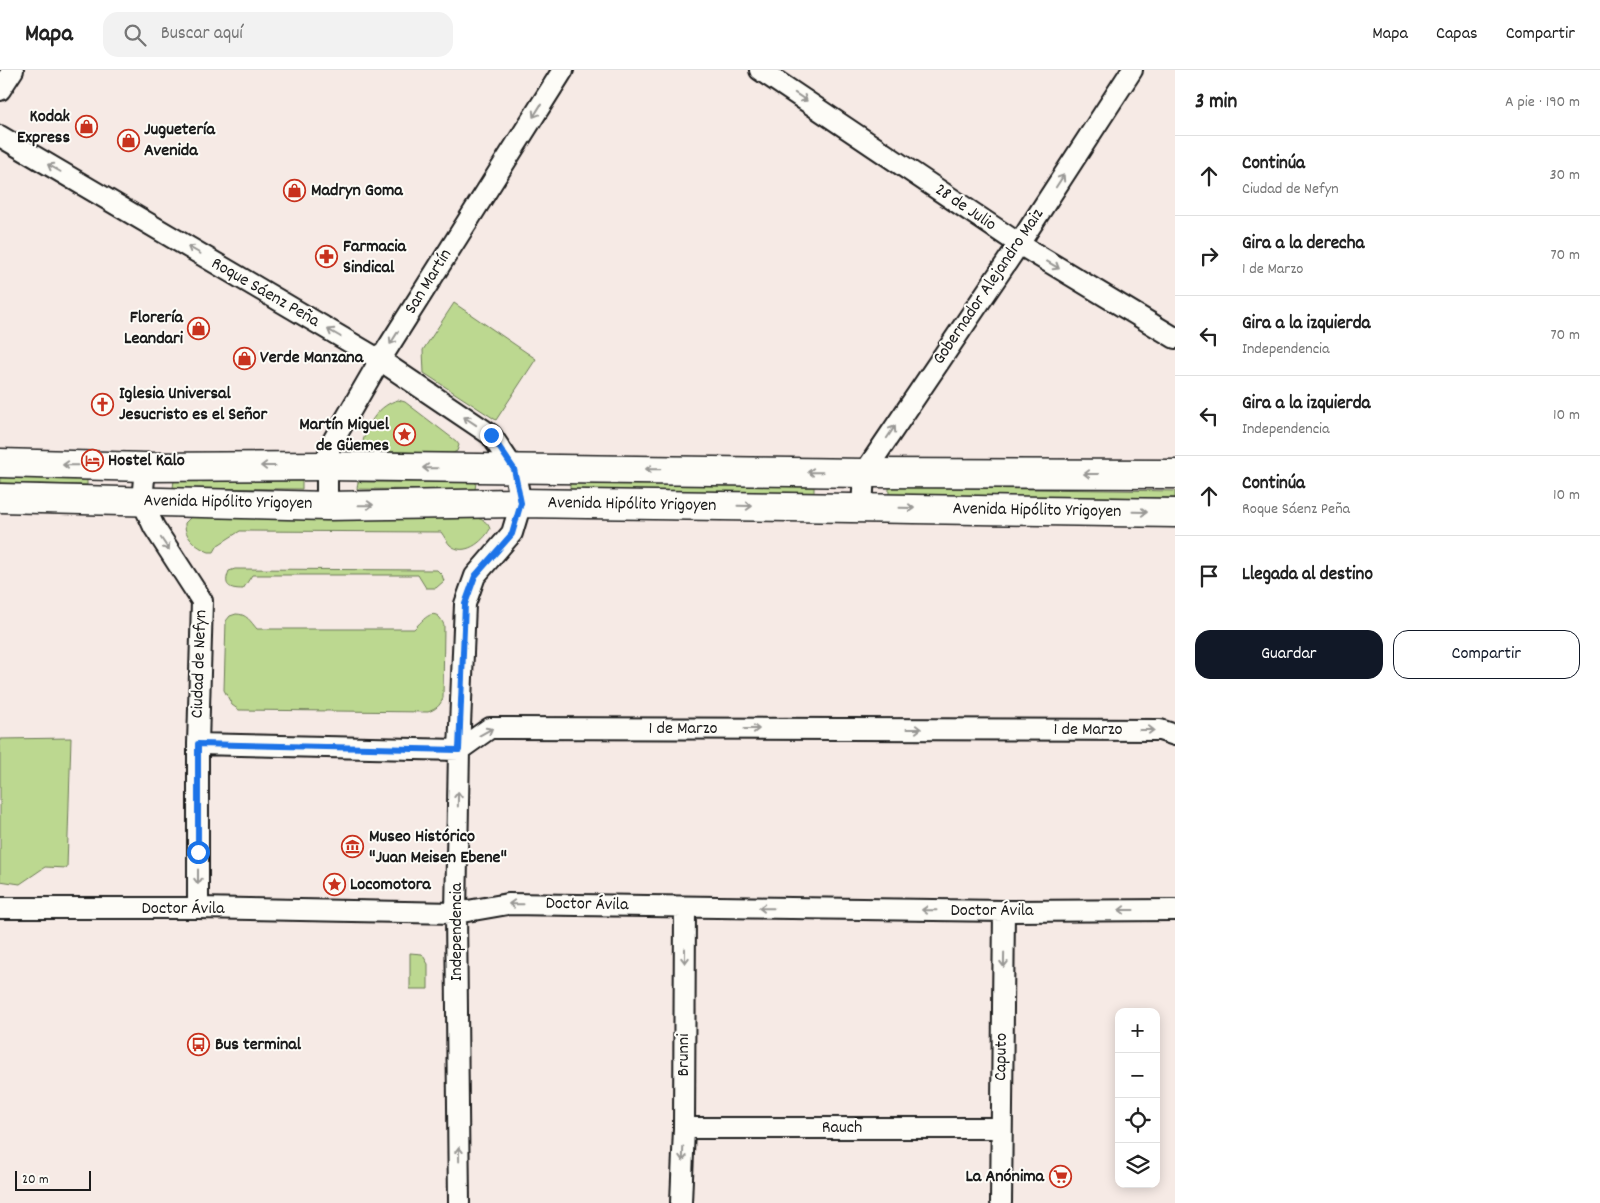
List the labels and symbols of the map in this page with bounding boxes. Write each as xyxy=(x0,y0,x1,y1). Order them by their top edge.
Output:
one-way arrow xyxy=(793,92,807,102)
one-way arrow xyxy=(532,104,542,118)
place label: Kodak Express xyxy=(17,105,71,151)
shop icon: Kodak Express xyxy=(74,115,98,139)
place label: Juguetería Avenida xyxy=(144,118,215,164)
shop icon: Juguetería Avenida xyxy=(116,128,140,152)
one-way arrow xyxy=(47,162,61,172)
one-way arrow xyxy=(1055,175,1065,189)
street label: 28 de Julio xyxy=(929,178,1001,238)
shop icon: Madryn Goma xyxy=(283,179,307,203)
place label: Madryn Goma xyxy=(311,179,403,204)
street label: Gobernador Alejandro Maiz xyxy=(927,204,1051,370)
place label: Farmacia Sindical xyxy=(343,235,406,281)
one-way arrow xyxy=(187,245,201,255)
pharmacy icon: Farmacia Sindical xyxy=(315,245,339,269)
street label: San Martín xyxy=(399,245,459,319)
street label: Roque Sáenz Peña xyxy=(206,252,324,334)
one-way arrow xyxy=(1045,260,1059,270)
place label: Florería Leandari xyxy=(124,306,184,352)
shop icon: Florería Leandari xyxy=(187,316,211,340)
one-way arrow xyxy=(327,327,341,337)
one-way arrow xyxy=(389,330,399,344)
shop icon: Verde Manzana xyxy=(232,346,256,370)
place label: Verde Manzana xyxy=(260,346,364,371)
place label: Iglesia Universal Jesucristo es el Señor xyxy=(119,382,267,428)
church icon: Iglesia Universal Jesucristo es el Señor xyxy=(91,392,115,416)
place label: Martín Miguel de Güemes xyxy=(299,413,390,459)
one-way arrow xyxy=(464,416,478,426)
place icon: Martín Miguel de Güemes xyxy=(393,423,417,447)
route end xyxy=(480,424,503,447)
one-way arrow xyxy=(886,426,896,440)
hotel icon: Hostel Kalo xyxy=(80,449,104,473)
place label: Hostel Kalo xyxy=(108,449,185,474)
one-way arrow xyxy=(63,460,79,470)
one-way arrow xyxy=(260,461,276,471)
one-way arrow xyxy=(423,463,439,473)
one-way arrow xyxy=(645,464,661,474)
one-way arrow xyxy=(807,467,824,477)
one-way arrow xyxy=(1084,469,1100,479)
street label: Avenida Hipólito Yrigoyen xyxy=(143,489,313,517)
street label: Avenida Hipólito Yrigoyen xyxy=(547,491,717,519)
street label: Avenida Hipólito Yrigoyen xyxy=(952,497,1122,525)
one-way arrow xyxy=(358,500,374,510)
one-way arrow xyxy=(736,501,753,511)
one-way arrow xyxy=(899,504,915,513)
one-way arrow xyxy=(1132,507,1148,517)
one-way arrow xyxy=(160,536,170,550)
street label: Ciudad de Nefyn xyxy=(186,609,214,719)
street label: 1 de Marzo xyxy=(648,717,718,742)
street label: 1 de Marzo xyxy=(1053,718,1123,743)
one-way arrow xyxy=(744,724,760,734)
one-way arrow xyxy=(906,724,922,734)
one-way arrow xyxy=(1138,725,1155,735)
one-way arrow xyxy=(478,727,493,737)
one-way arrow xyxy=(453,792,463,808)
place label: Museo Histórico "Juan Meisen Ebene" xyxy=(369,825,507,871)
museum icon: Museo Histórico "Juan Meisen Ebene" xyxy=(341,835,365,859)
route start xyxy=(187,841,210,864)
one-way arrow xyxy=(193,868,203,885)
place icon: Locomotora xyxy=(322,873,346,897)
place label: Locomotora xyxy=(350,873,431,898)
street label: Independencia xyxy=(445,882,470,981)
street label: Doctor Ávila xyxy=(545,892,629,918)
street label: Doctor Ávila xyxy=(142,897,225,922)
one-way arrow xyxy=(509,899,525,909)
street label: Doctor Ávila xyxy=(951,899,1034,924)
one-way arrow xyxy=(759,903,775,913)
one-way arrow xyxy=(921,905,938,915)
one-way arrow xyxy=(1119,906,1135,915)
one-way arrow xyxy=(680,948,690,964)
one-way arrow xyxy=(999,952,1008,968)
bus stop icon: Bus terminal xyxy=(187,1033,211,1057)
place label: Bus terminal xyxy=(215,1033,302,1058)
street label: Caputo xyxy=(989,1033,1015,1081)
street label: Brunni xyxy=(672,1034,697,1076)
street label: Rauch xyxy=(822,1116,862,1141)
one-way arrow xyxy=(678,1145,687,1161)
one-way arrow xyxy=(454,1147,464,1163)
place label: La Anónima xyxy=(966,1165,1045,1190)
supermarket icon: La Anónima xyxy=(1048,1165,1072,1189)
scale bar xyxy=(15,1168,91,1191)

